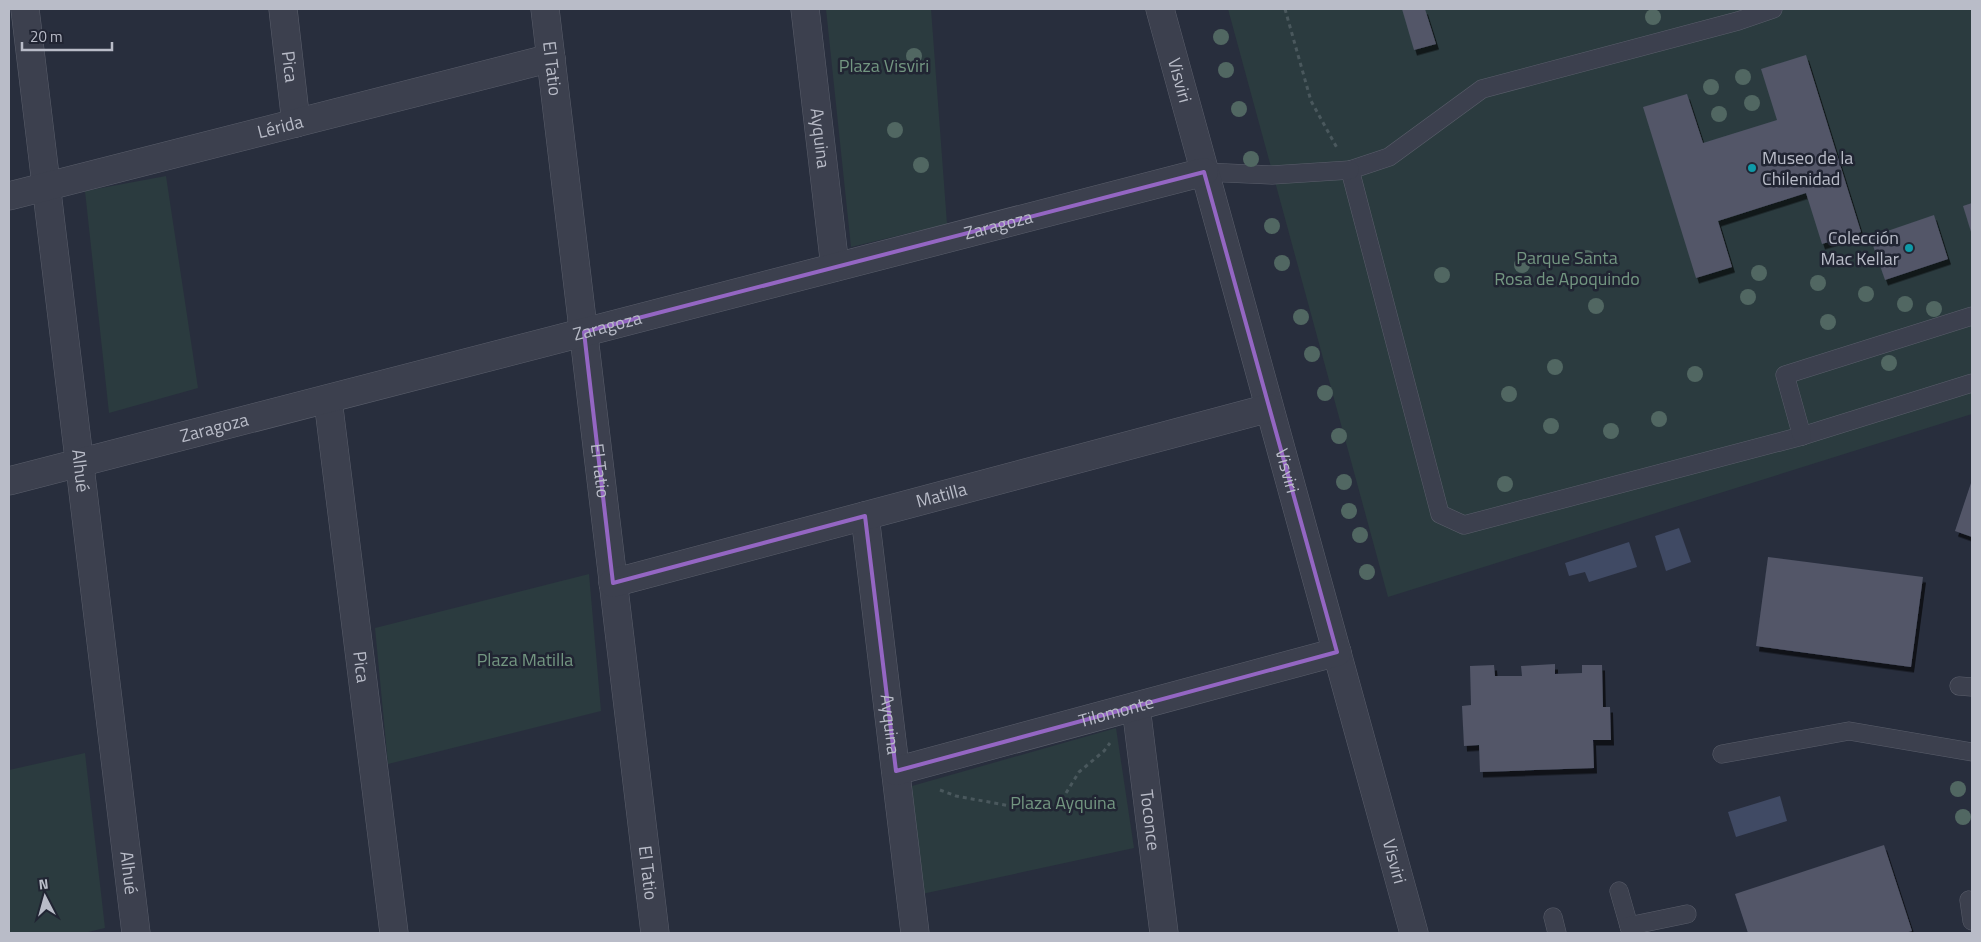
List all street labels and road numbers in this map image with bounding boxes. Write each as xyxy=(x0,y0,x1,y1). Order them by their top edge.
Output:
street label: El Tatio xyxy=(536,40,569,97)
street label: Pica xyxy=(275,49,305,84)
street label: Visviri xyxy=(1161,55,1199,106)
street label: Ayquina xyxy=(804,106,837,170)
street label: Lérida xyxy=(254,108,306,145)
street label: Zaragoza xyxy=(961,203,1036,246)
street label: Zaragoza xyxy=(570,304,644,348)
street label: Zaragoza xyxy=(177,406,251,449)
street label: El Tatio xyxy=(584,442,617,499)
street label: Visviri xyxy=(1268,445,1306,496)
street label: Alhué xyxy=(65,448,97,494)
street label: Matilla xyxy=(913,475,970,515)
street label: Pica xyxy=(346,650,377,684)
street label: Tilomonte xyxy=(1075,688,1157,734)
street label: Ayquina xyxy=(873,693,908,756)
street label: Toconce xyxy=(1133,788,1168,852)
street label: Visviri xyxy=(1376,836,1414,887)
street label: El Tatio xyxy=(632,844,665,902)
street label: Alhué xyxy=(113,850,145,896)

